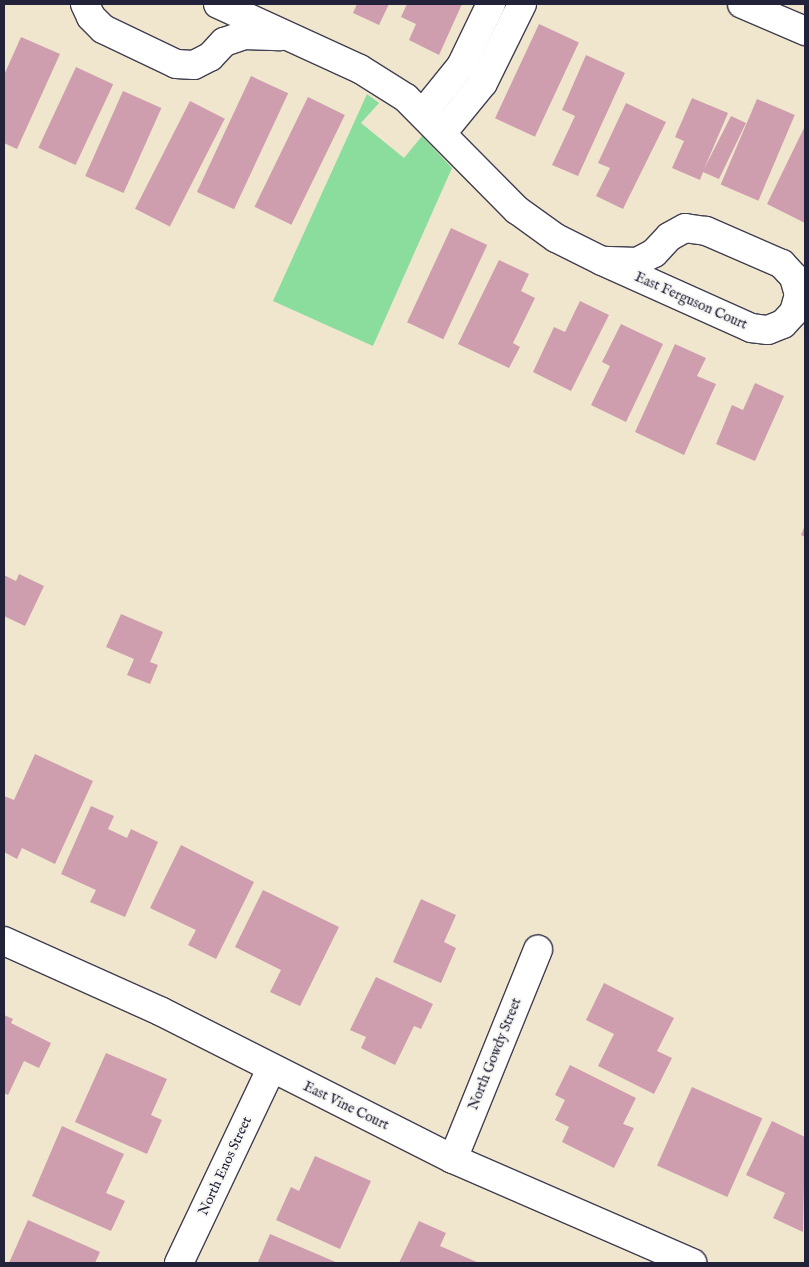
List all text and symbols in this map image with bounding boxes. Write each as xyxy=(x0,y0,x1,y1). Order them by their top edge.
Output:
street label: East Ferguson Court xyxy=(632,269,750,333)
street label: North Gowdy Street xyxy=(465,995,525,1113)
street label: East Vine Court xyxy=(300,1078,392,1134)
street label: North Enos Street xyxy=(195,1114,255,1218)

